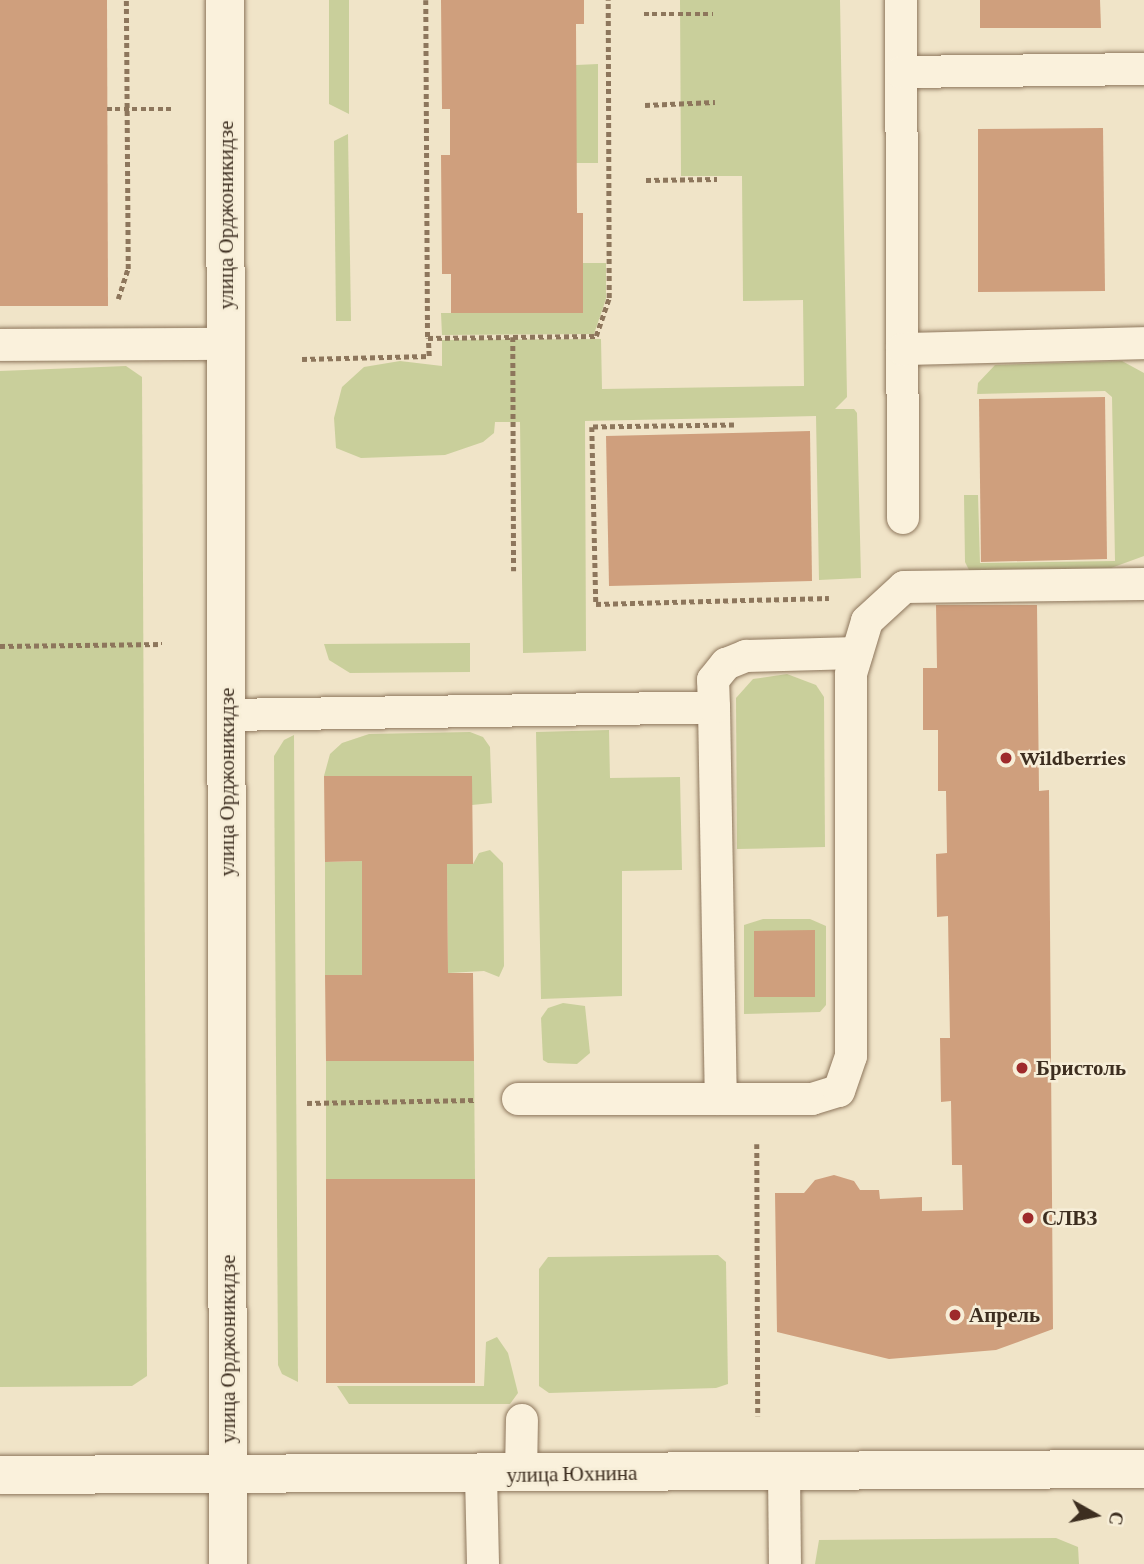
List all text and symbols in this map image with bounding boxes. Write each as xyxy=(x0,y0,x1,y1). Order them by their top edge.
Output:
street label: улица Орджоникидзе xyxy=(213,121,239,309)
street label: улица Орджоникидзе xyxy=(214,688,240,876)
place label: Wildberries xyxy=(1020,745,1126,771)
marker: Wildberries xyxy=(998,750,1014,766)
place label: Бристоль xyxy=(1036,1055,1126,1081)
marker: Бристоль xyxy=(1014,1060,1030,1076)
place label: СЛВЗ xyxy=(1042,1205,1097,1231)
marker: СЛВЗ xyxy=(1020,1210,1036,1226)
street label: улица Орджоникидзе xyxy=(215,1255,241,1443)
place label: Апрель xyxy=(969,1302,1040,1328)
marker: Апрель xyxy=(947,1307,963,1323)
street label: улица Юхнина xyxy=(506,1460,638,1488)
north arrow xyxy=(1060,1480,1130,1550)
text: С xyxy=(1105,1510,1128,1527)

